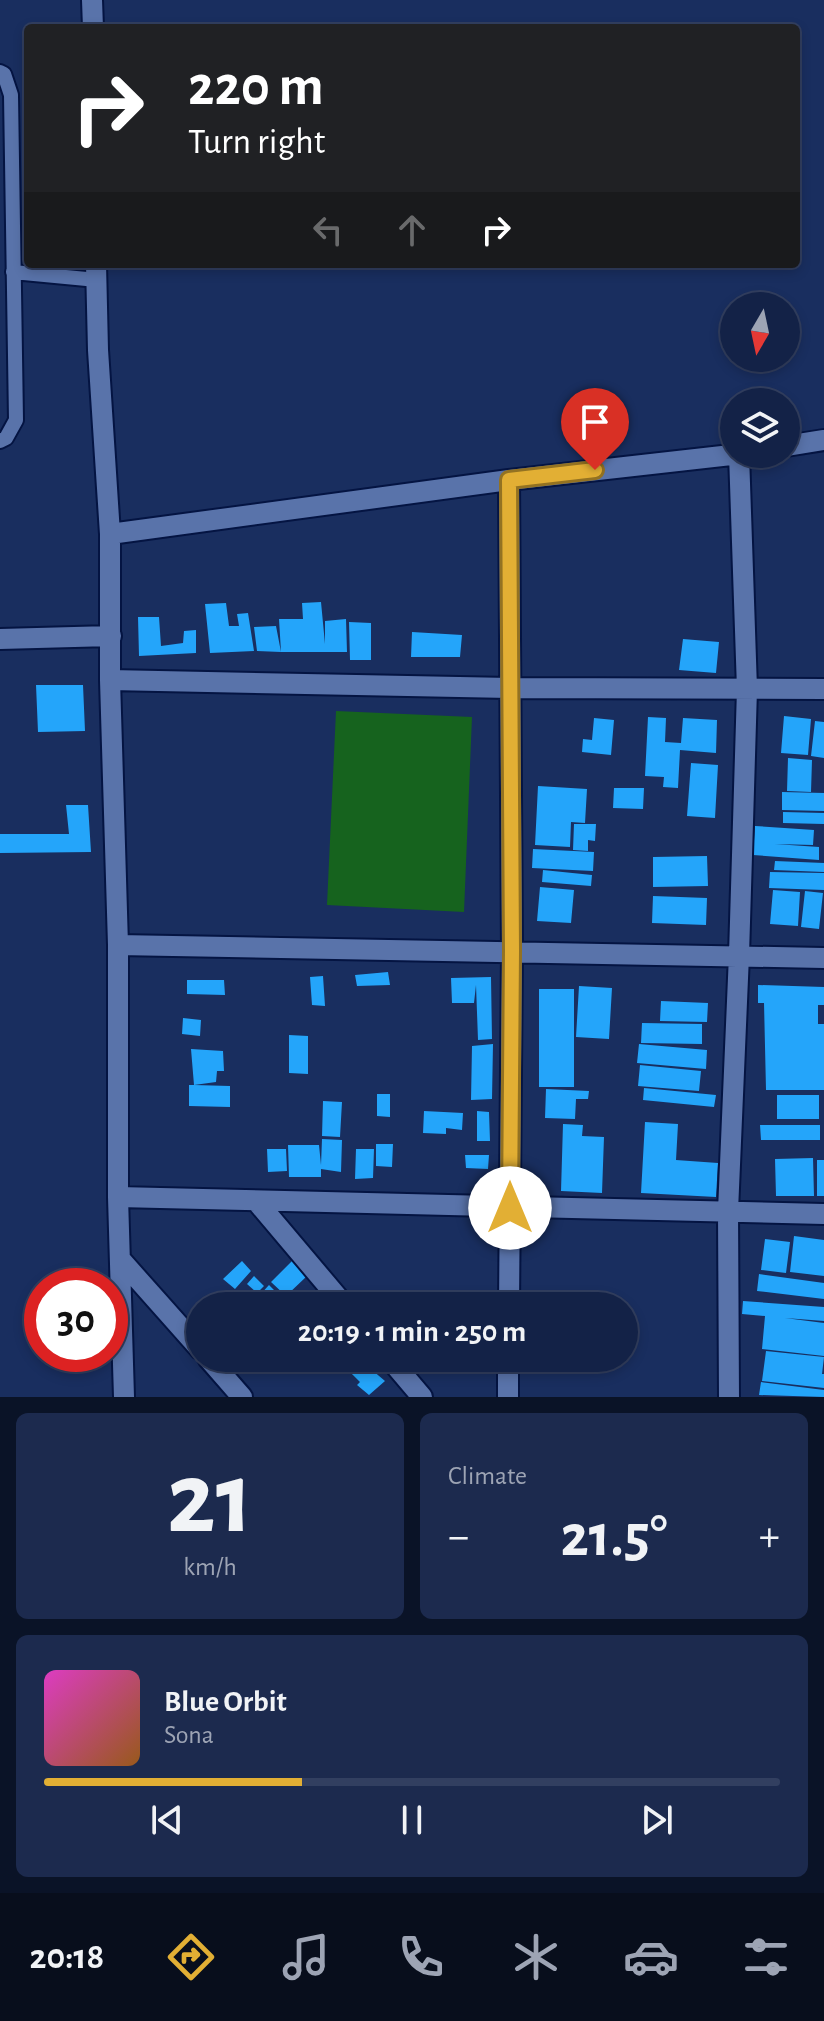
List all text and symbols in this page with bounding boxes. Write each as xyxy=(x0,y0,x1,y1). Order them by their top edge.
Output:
icon: right xyxy=(56,56,160,160)
text: 220 m xyxy=(188,59,324,115)
text: Turn right xyxy=(188,124,325,160)
icon: left xyxy=(306,208,350,252)
icon: ahead xyxy=(390,208,434,252)
icon: right xyxy=(474,208,518,252)
north arrow xyxy=(720,292,800,372)
map controls xyxy=(720,292,800,468)
pin xyxy=(561,388,629,470)
button: layers xyxy=(720,388,800,468)
icon: arrive xyxy=(573,400,617,444)
position arrow xyxy=(468,1166,552,1250)
speed limit sign: 30 xyxy=(24,1268,128,1372)
text: 20:19 · 1 min · 250 m xyxy=(298,1317,526,1347)
text: 21 xyxy=(167,1448,253,1552)
text: Climate xyxy=(448,1463,527,1489)
text: 21.5° xyxy=(560,1507,668,1567)
text: − xyxy=(448,1515,469,1559)
text: + xyxy=(759,1515,780,1559)
text: km/h xyxy=(183,1554,237,1580)
text: Blue Orbit xyxy=(164,1687,287,1717)
text: Sona xyxy=(164,1722,214,1748)
icon: previous xyxy=(145,1798,189,1842)
icon: pause xyxy=(390,1798,434,1842)
icon: next xyxy=(635,1798,679,1842)
icon: directions xyxy=(163,1929,219,1985)
icon: music xyxy=(278,1929,334,1985)
icon: phone xyxy=(393,1929,449,1985)
icon: climate xyxy=(508,1929,564,1985)
icon: car xyxy=(623,1929,679,1985)
icon: filters xyxy=(738,1929,794,1985)
text: 20:18 xyxy=(30,1939,104,1975)

